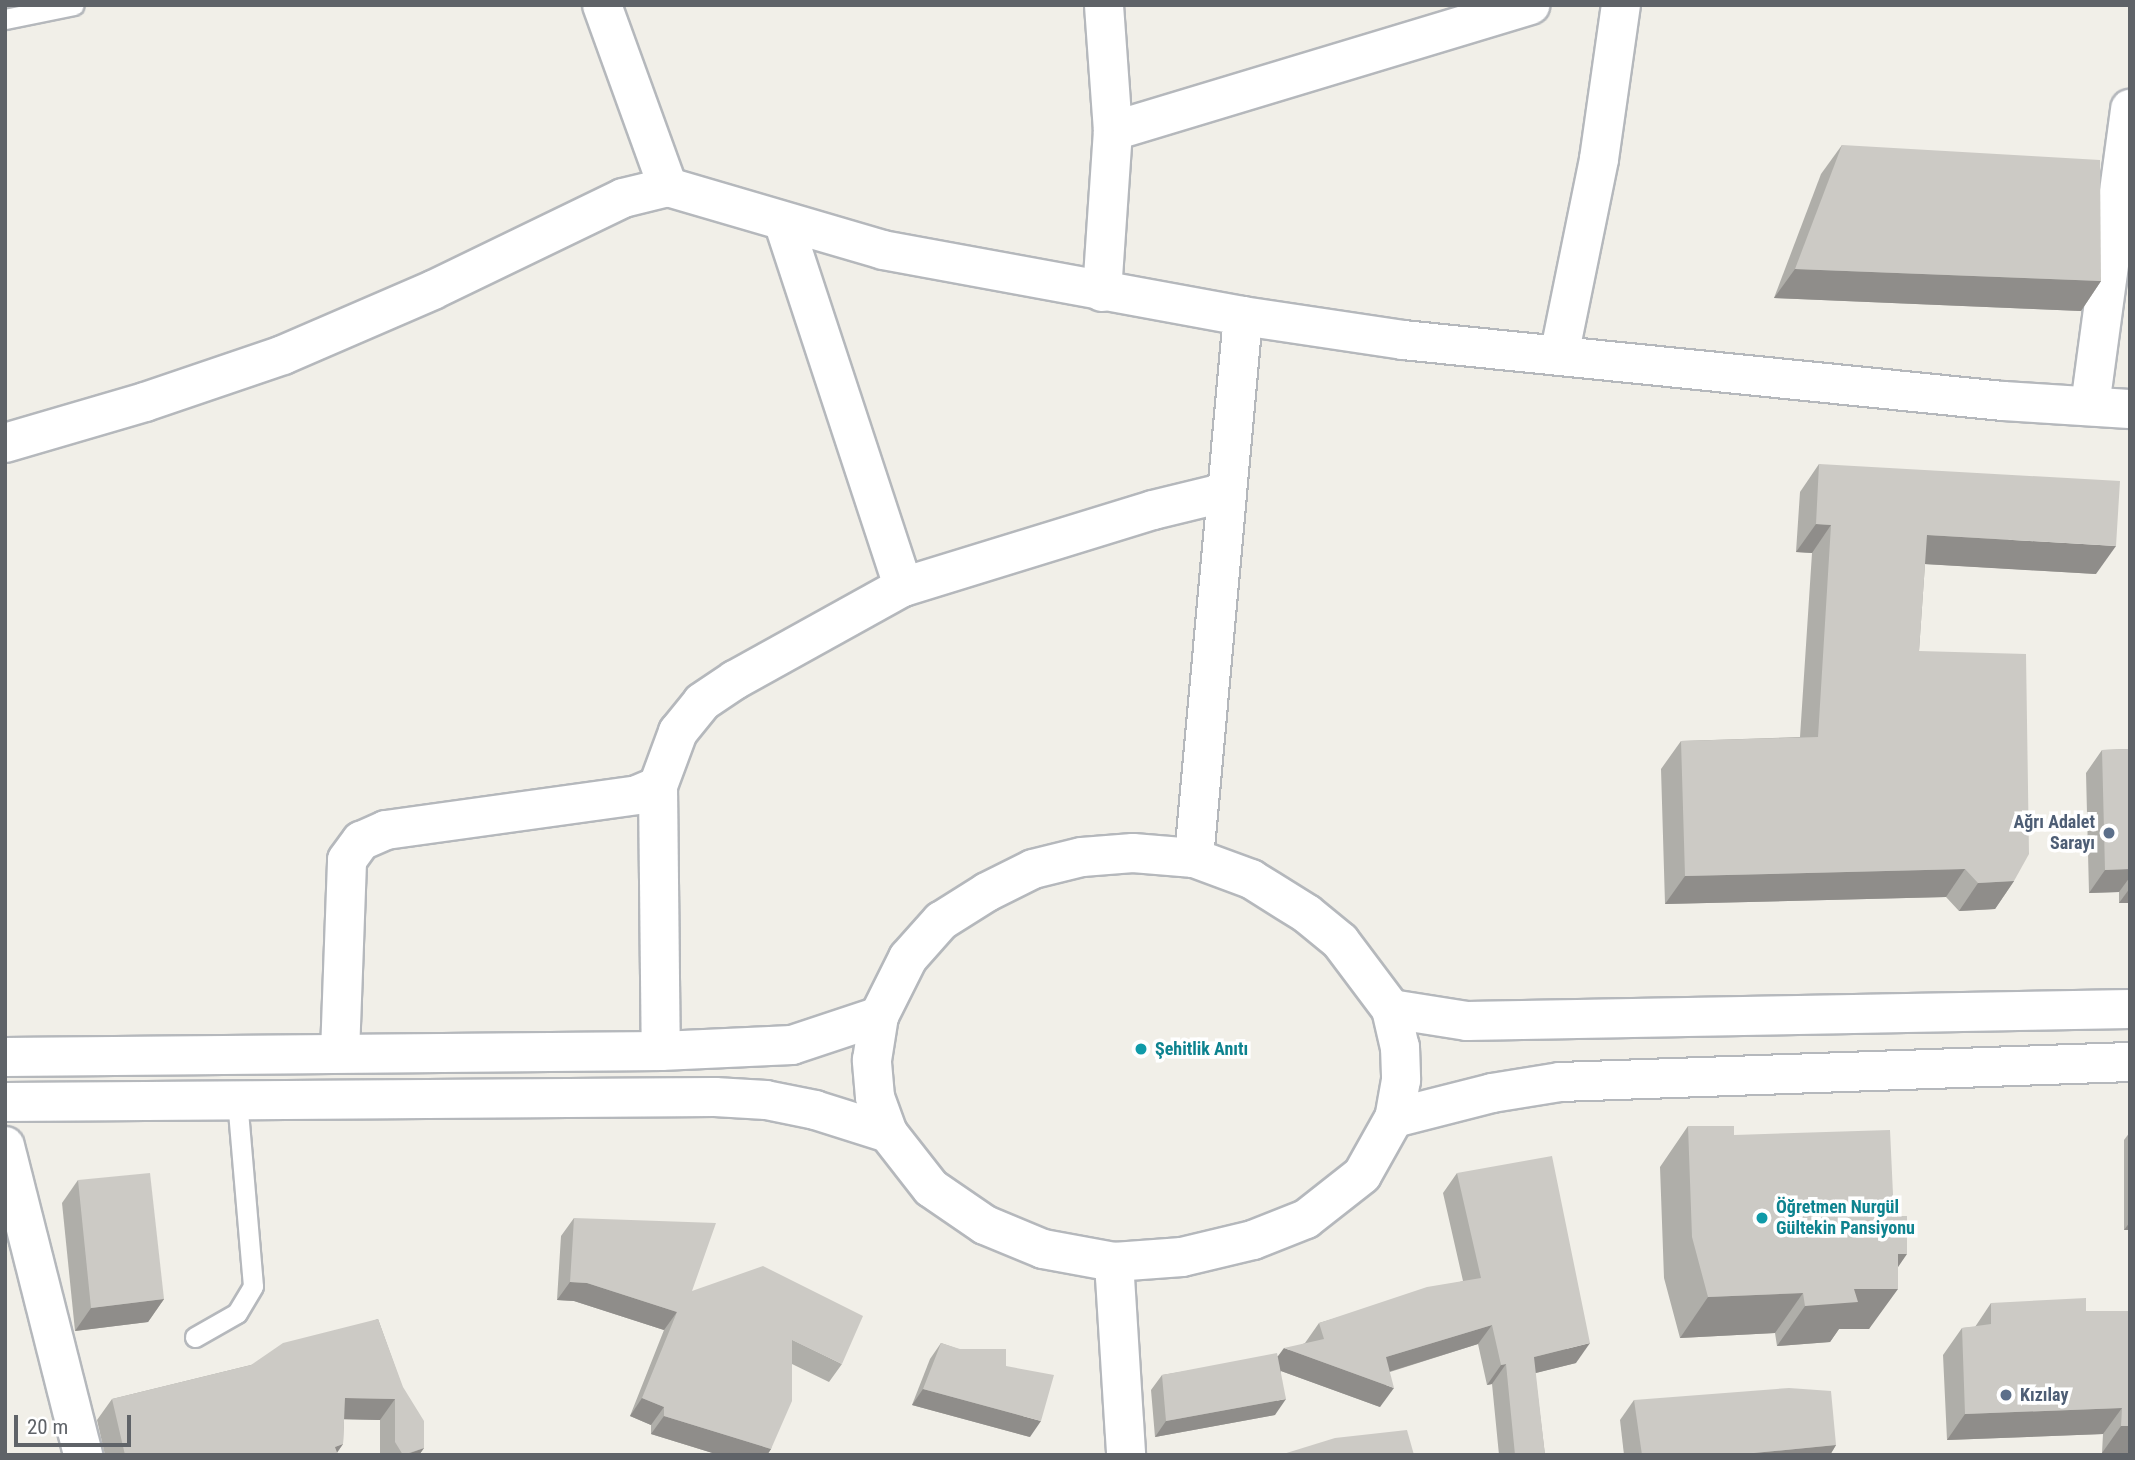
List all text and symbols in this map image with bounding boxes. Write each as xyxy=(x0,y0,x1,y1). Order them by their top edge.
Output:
place label: Ağrı Adalet Sarayı xyxy=(2014,812,2095,854)
marker: Ağrı Adalet Sarayı xyxy=(2101,825,2117,841)
place label: Şehitlik Anıtı xyxy=(1155,1038,1248,1060)
marker: Şehitlik Anıtı xyxy=(1133,1041,1149,1057)
place label: Öğretmen Nurgül Gültekin Pansiyonu xyxy=(1776,1197,1915,1240)
marker: Öğretmen Nurgül Gültekin Pansiyonu xyxy=(1754,1210,1770,1226)
place label: Kızılay xyxy=(2020,1384,2068,1406)
marker: Kızılay xyxy=(1998,1387,2014,1403)
scale bar xyxy=(18,1400,135,1444)
text: 20 m xyxy=(27,1415,68,1439)

